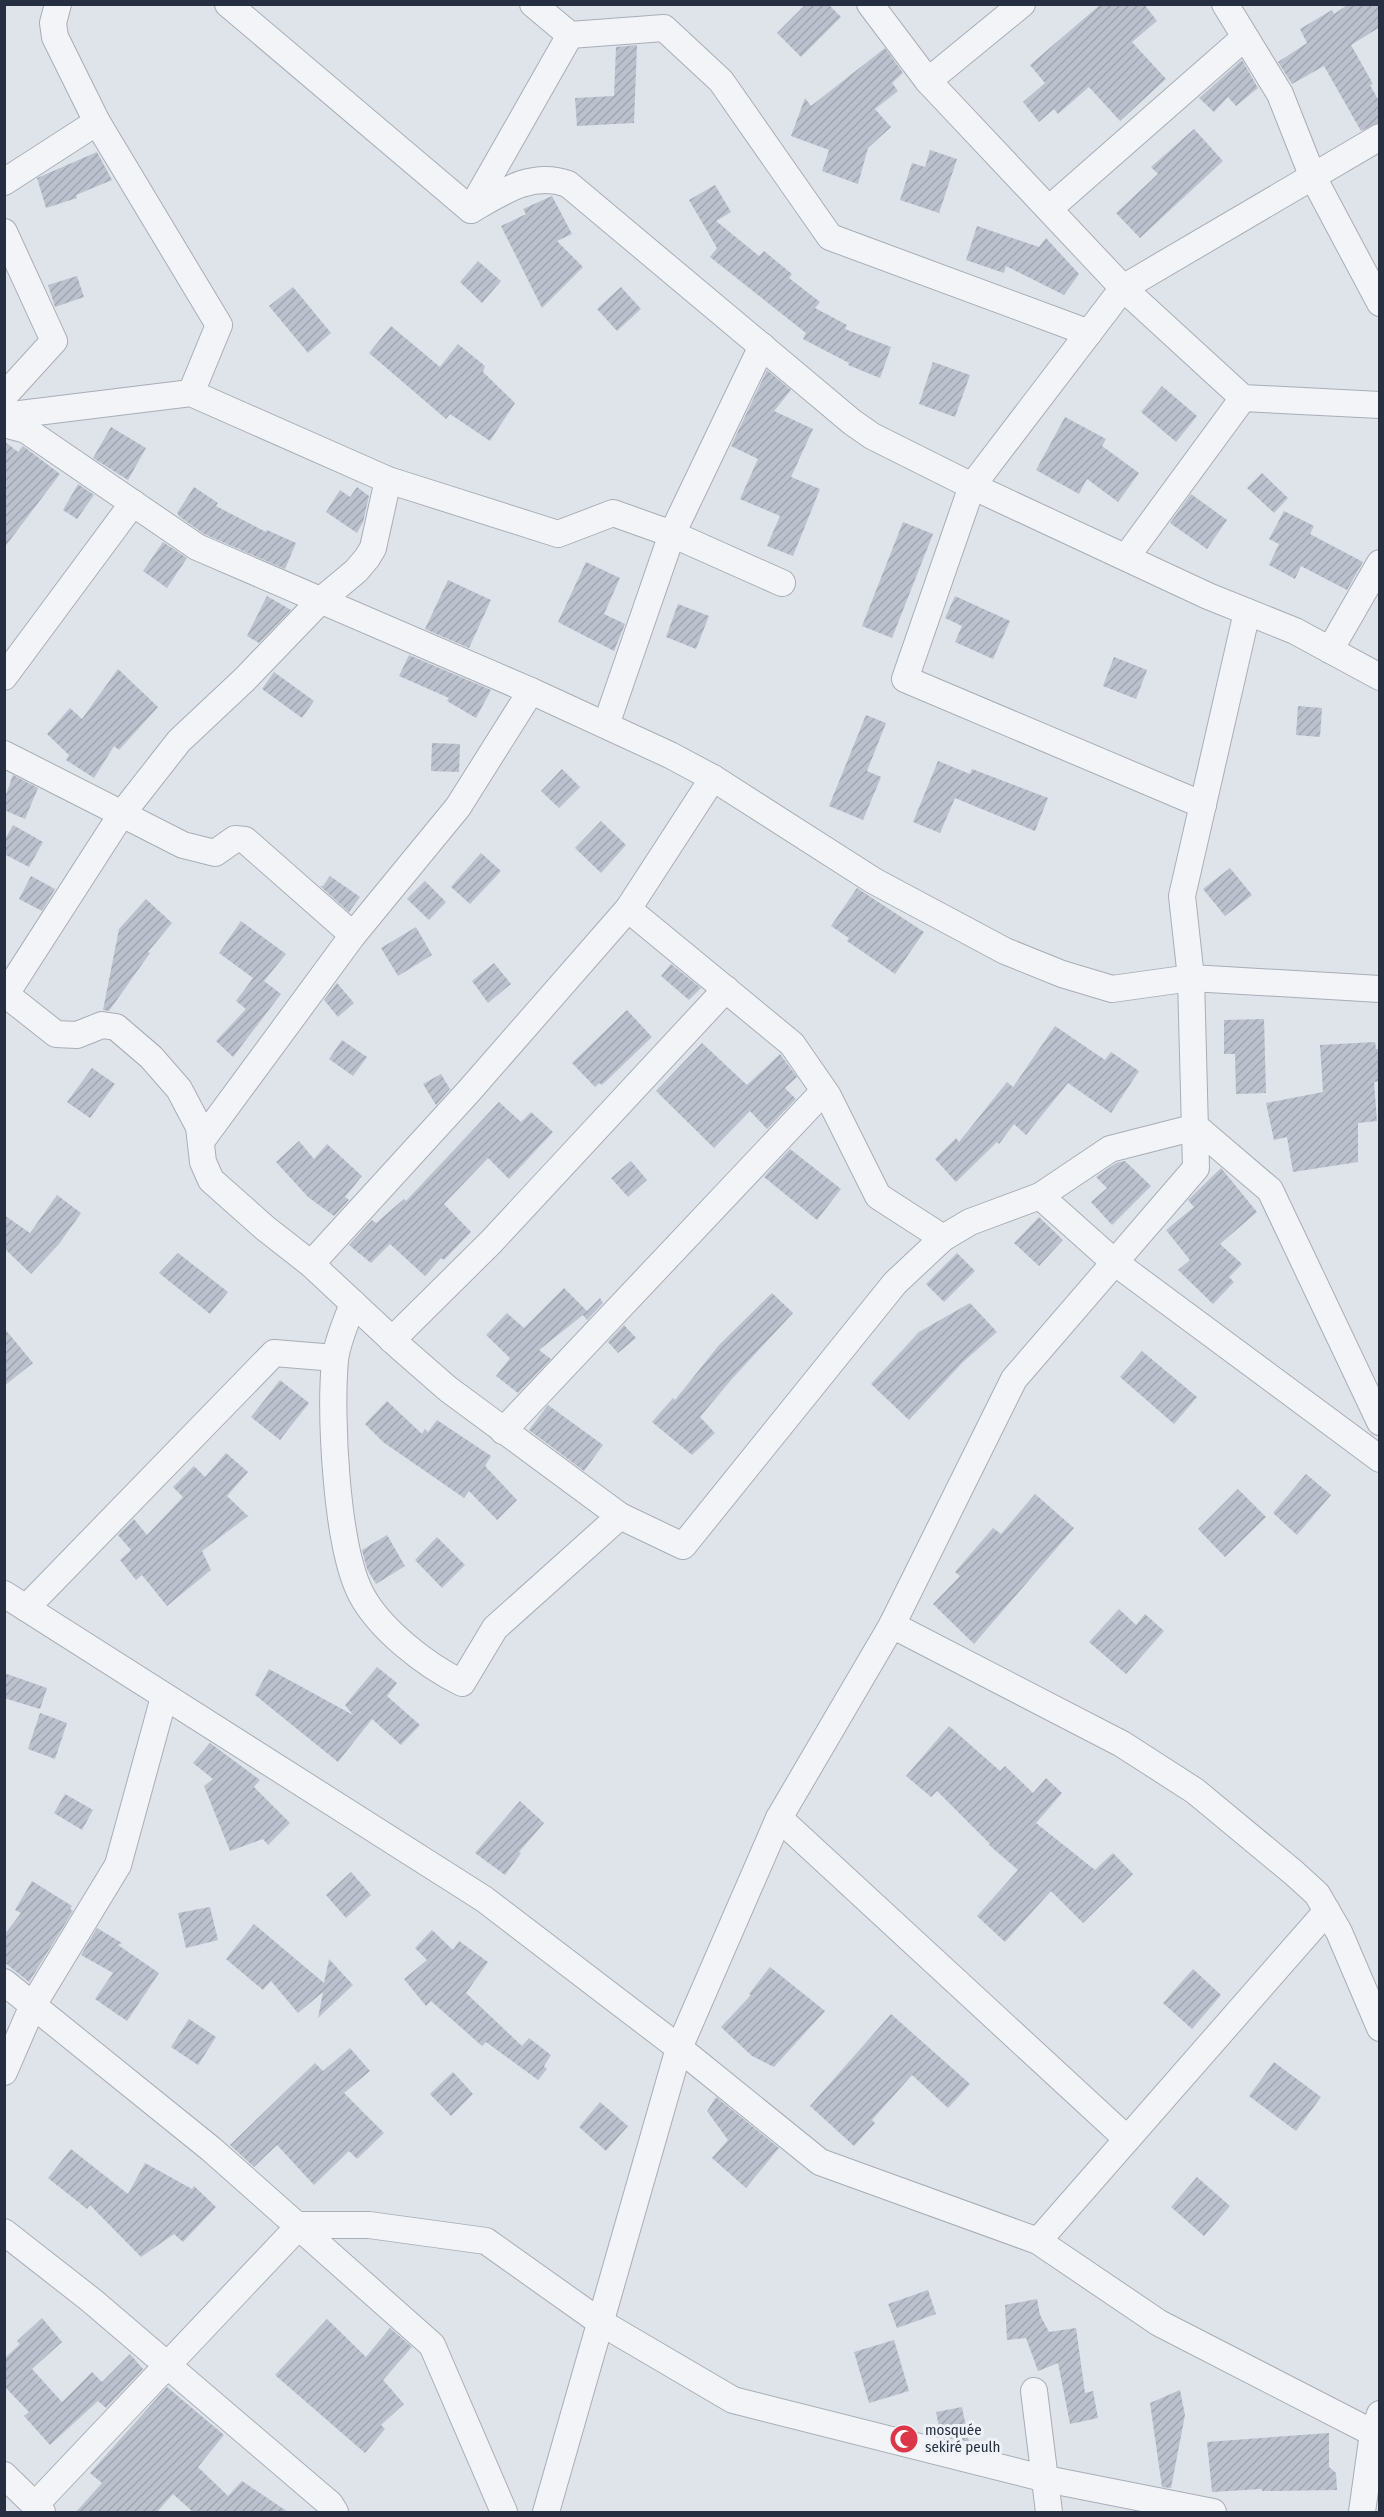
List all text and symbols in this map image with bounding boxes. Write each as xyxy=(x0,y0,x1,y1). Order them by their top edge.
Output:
place label: mosquée sekiré peulh xyxy=(925,2421,1000,2456)
mosque icon: mosquée sekiré peulh xyxy=(888,2423,920,2455)

